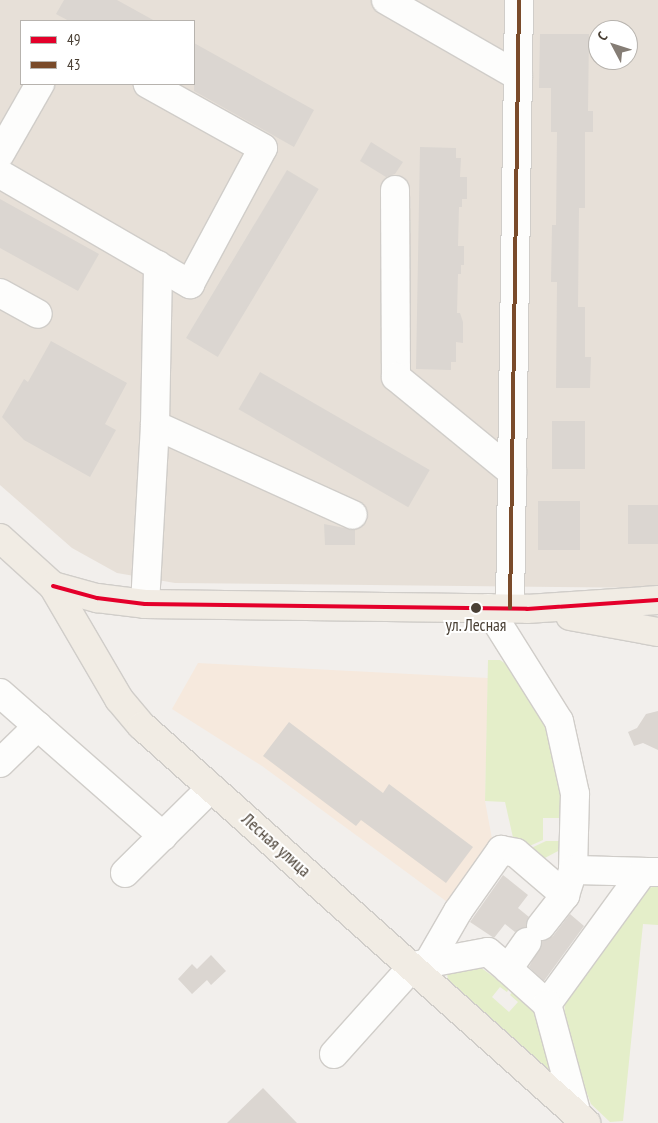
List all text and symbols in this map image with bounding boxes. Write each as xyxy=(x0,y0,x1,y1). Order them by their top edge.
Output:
legend xyxy=(20,20,195,85)
north arrow xyxy=(588,20,638,70)
text: С xyxy=(593,28,611,44)
text: 49 xyxy=(67,30,81,49)
text: 43 xyxy=(67,55,81,74)
marker: ул. Лесная xyxy=(471,603,481,613)
place label: ул. Лесная xyxy=(445,616,507,636)
street label: Лесная улица xyxy=(237,808,315,882)

